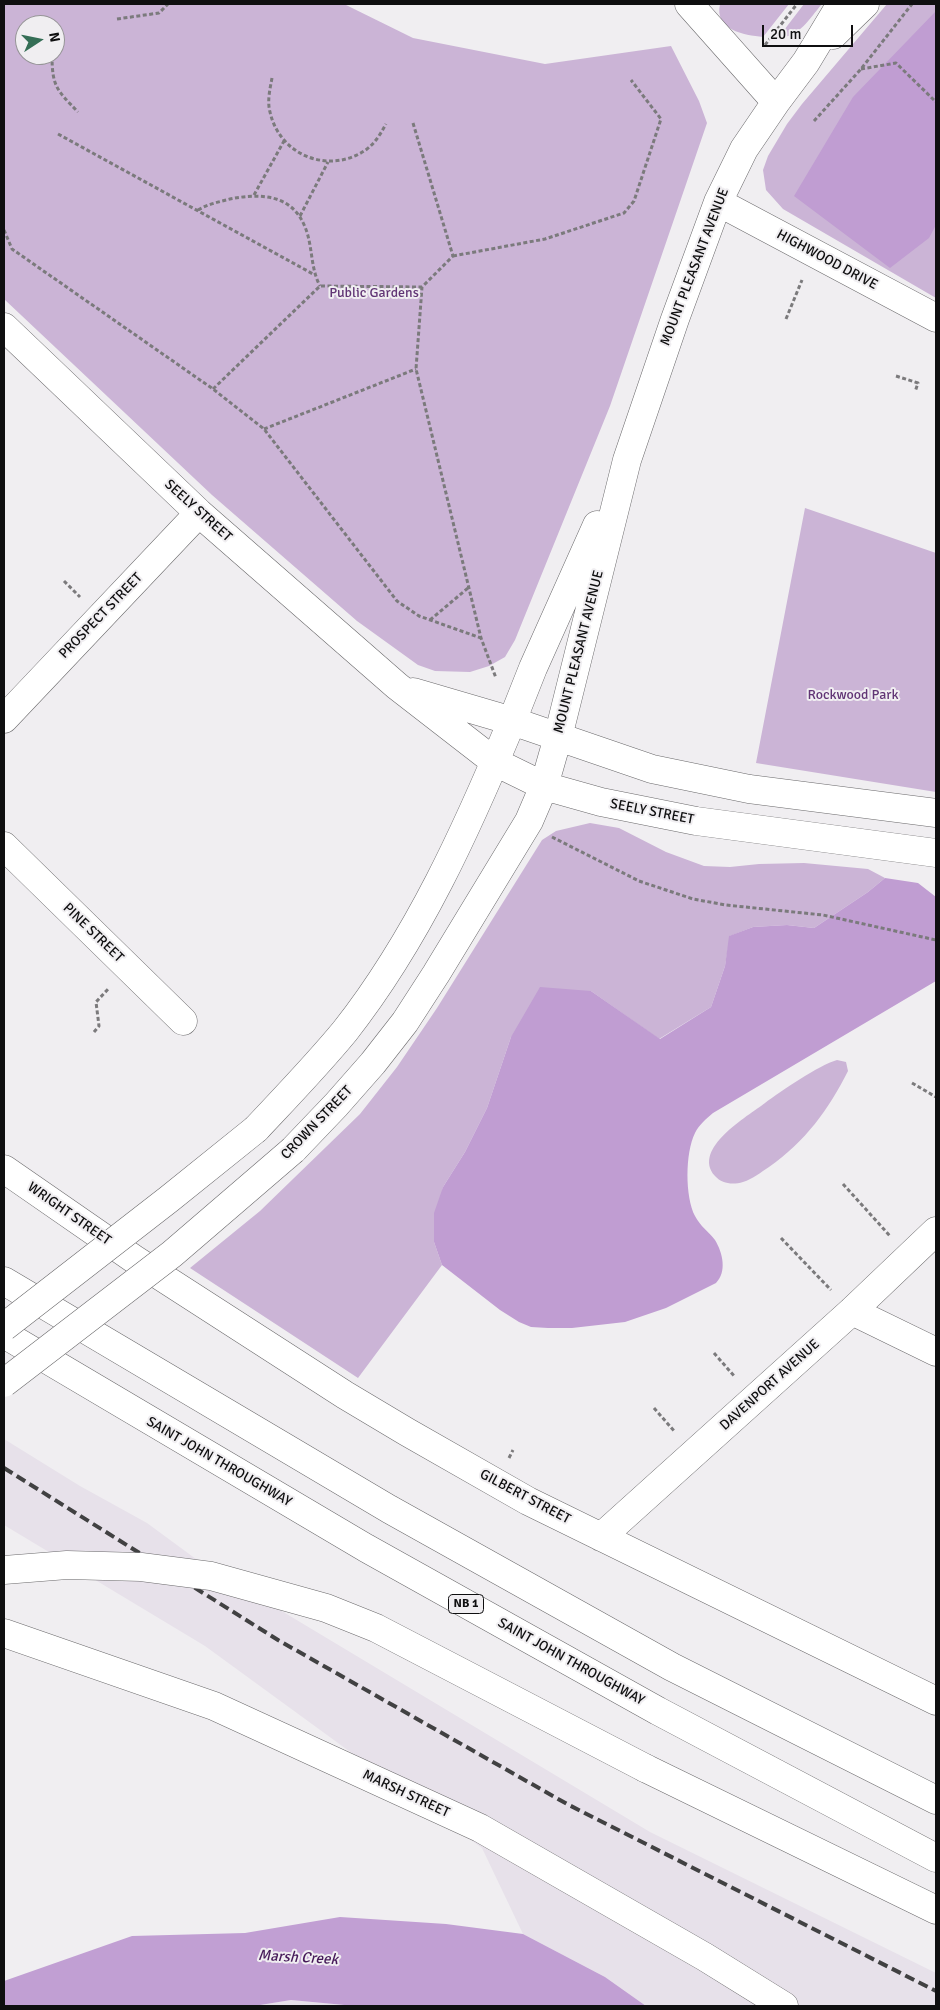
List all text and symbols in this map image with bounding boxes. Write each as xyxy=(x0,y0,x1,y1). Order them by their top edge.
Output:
north arrow xyxy=(15,15,65,65)
scale bar xyxy=(765,15,856,47)
text: 20 m xyxy=(770,25,801,43)
text: N xyxy=(45,31,64,44)
street label: MOUNT PLEASANT AVENUE xyxy=(657,186,733,348)
street label: HIGHWOOD DRIVE xyxy=(774,226,880,294)
park label: Public Gardens xyxy=(329,285,419,301)
street label: SEELY STREET xyxy=(161,476,235,546)
street label: MOUNT PLEASANT AVENUE xyxy=(551,569,607,735)
street label: PROSPECT STREET xyxy=(56,570,146,662)
park label: Rockwood Park xyxy=(807,687,899,703)
street label: SEELY STREET xyxy=(609,796,695,828)
street label: PINE STREET xyxy=(59,900,127,966)
street label: CROWN STREET xyxy=(278,1083,356,1163)
street label: WRIGHT STREET xyxy=(24,1179,114,1249)
street label: DAVENPORT AVENUE xyxy=(717,1336,823,1434)
street label: SAINT JOHN THROUGHWAY xyxy=(143,1413,295,1511)
street label: GILBERT STREET xyxy=(477,1466,573,1528)
road number: NB 1 xyxy=(448,1595,484,1614)
street label: SAINT JOHN THROUGHWAY xyxy=(495,1615,647,1709)
street label: MARSH STREET xyxy=(360,1767,452,1821)
water label: Marsh Creek xyxy=(258,1947,338,1969)

